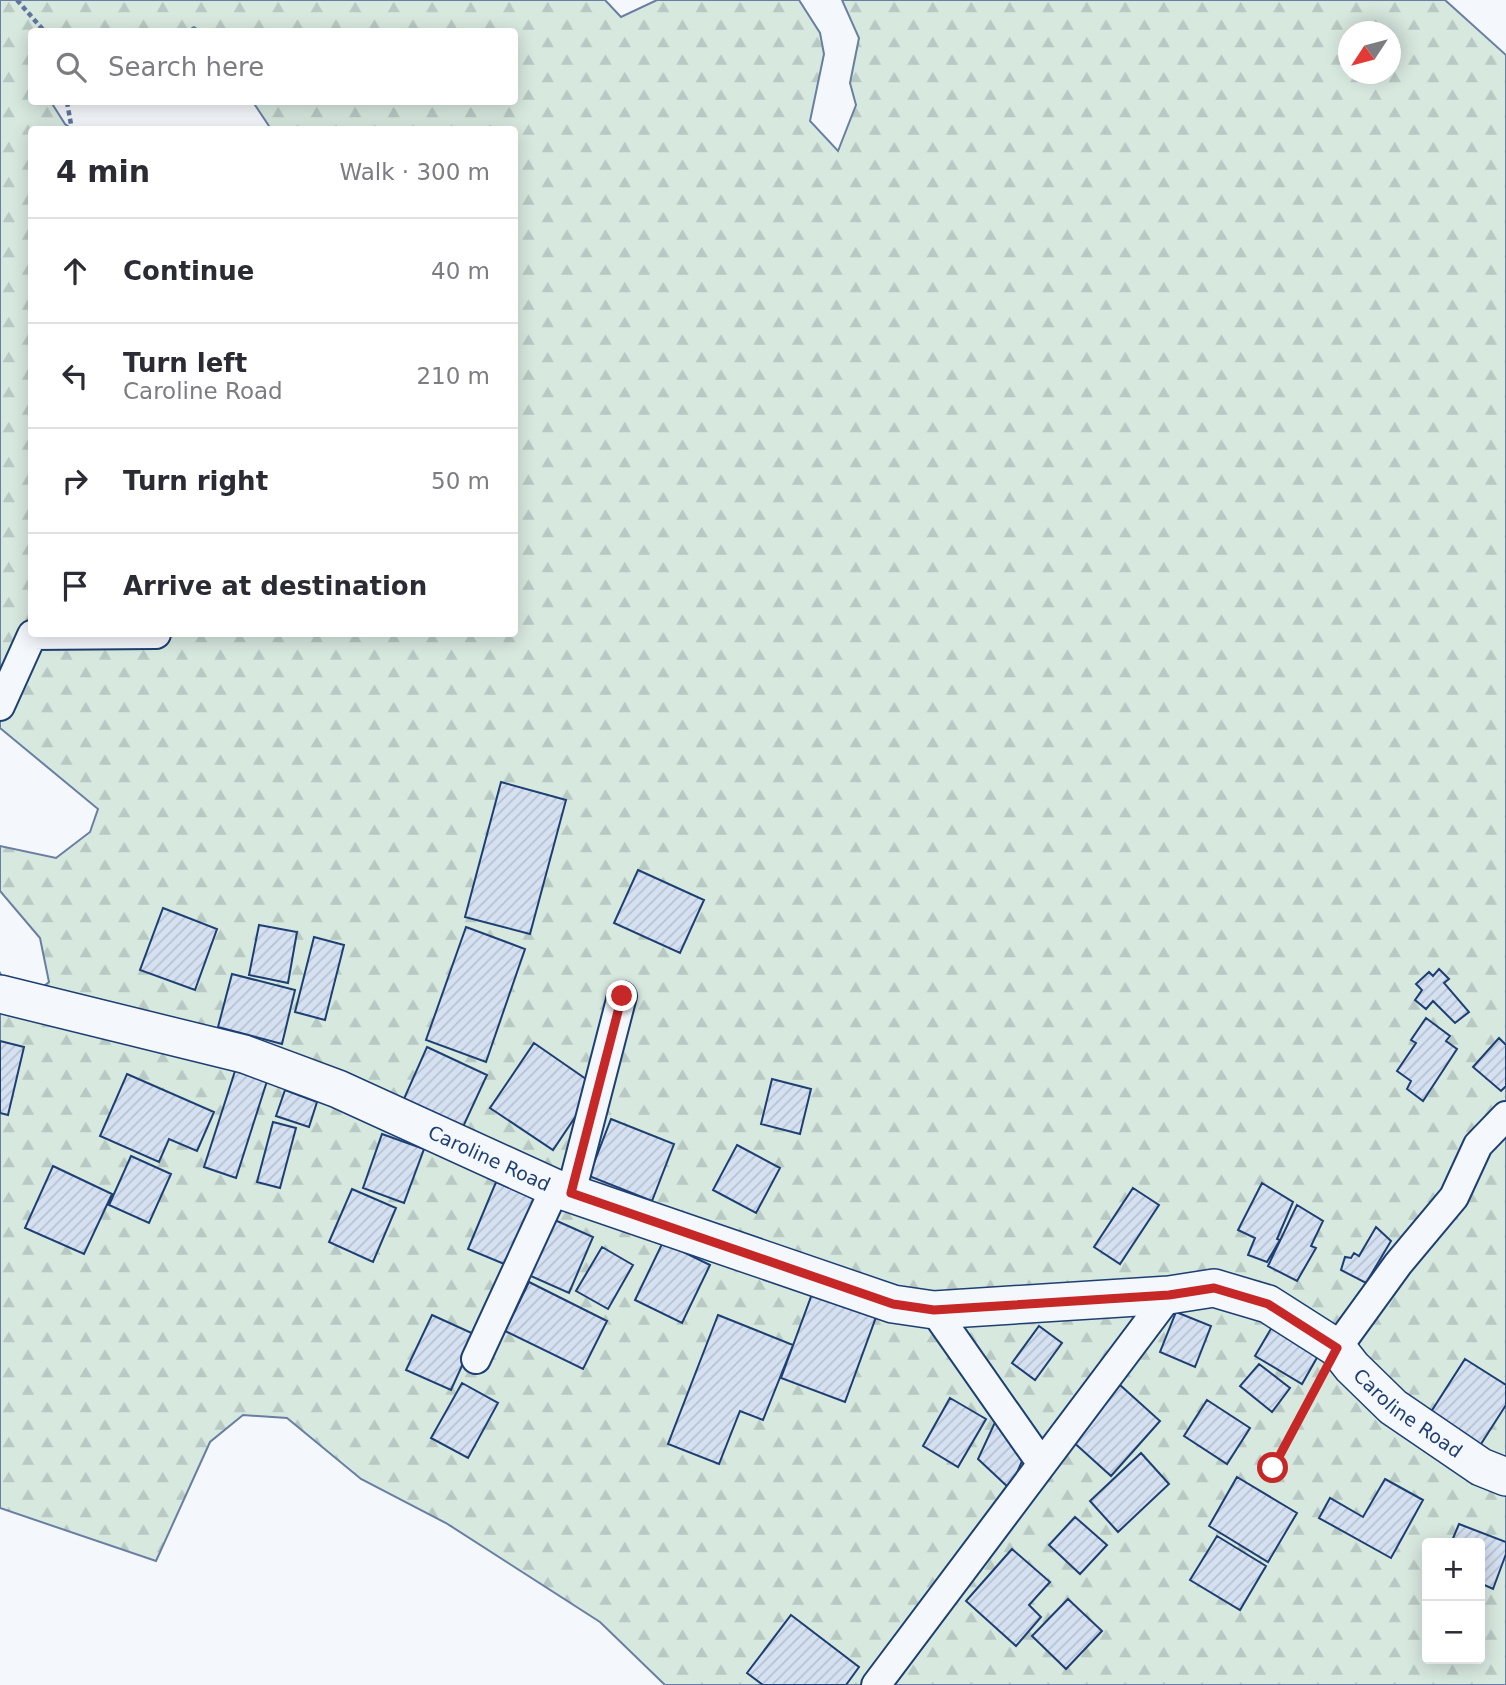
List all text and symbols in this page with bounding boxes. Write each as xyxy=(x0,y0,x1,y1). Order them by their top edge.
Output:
north arrow xyxy=(1338,21,1401,84)
search box xyxy=(28,28,518,105)
icon: search xyxy=(52,48,90,86)
text: Search here xyxy=(108,52,264,82)
text: 4 min xyxy=(56,154,150,189)
text: Walk · 300 m xyxy=(339,159,490,185)
icon: ahead xyxy=(56,252,94,290)
text: Continue xyxy=(123,256,254,286)
text: 40 m xyxy=(431,258,490,284)
text: Turn left xyxy=(123,348,247,378)
icon: left xyxy=(56,357,94,395)
text: 210 m xyxy=(416,363,490,389)
text: Caroline Road xyxy=(123,378,283,404)
icon: right xyxy=(56,462,94,500)
text: Turn right xyxy=(123,466,268,496)
text: 50 m xyxy=(431,468,490,494)
icon: arrive xyxy=(56,567,94,605)
text: Arrive at destination xyxy=(123,571,427,601)
route end xyxy=(606,980,637,1011)
street label: Caroline Road xyxy=(425,1121,554,1195)
street label: Caroline Road xyxy=(1349,1364,1467,1462)
route start xyxy=(1257,1452,1288,1483)
map controls xyxy=(1422,1538,1485,1664)
button: + xyxy=(1422,1538,1485,1601)
button: − xyxy=(1422,1601,1485,1664)

